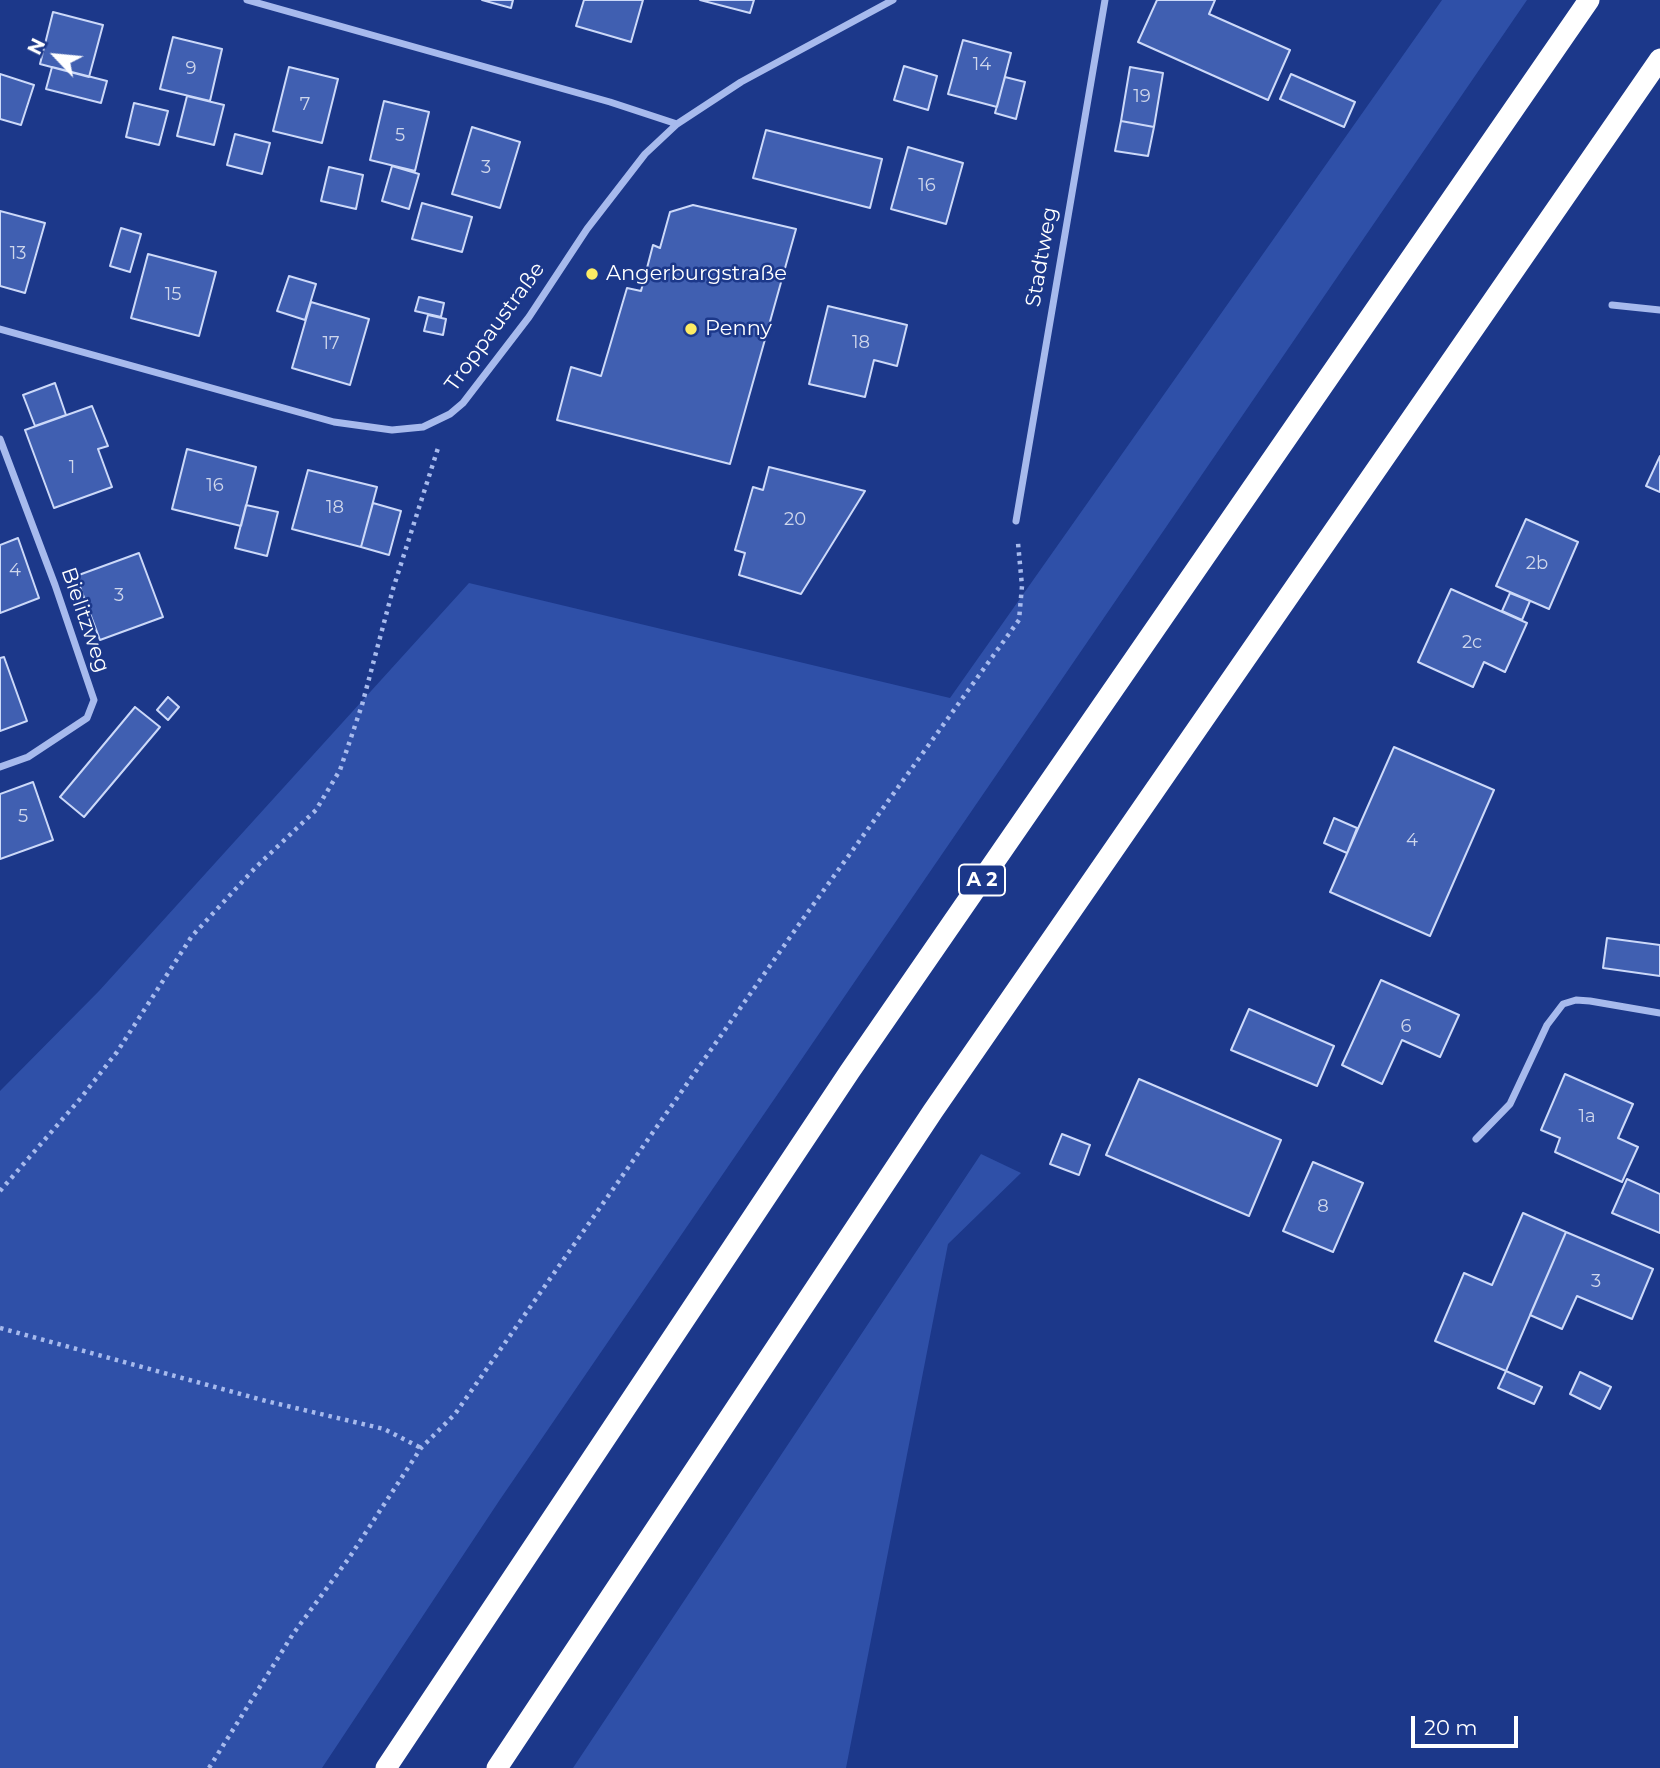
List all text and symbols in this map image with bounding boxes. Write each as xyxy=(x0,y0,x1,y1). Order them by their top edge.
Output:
north arrow xyxy=(21,21,91,91)
text: N xyxy=(23,35,50,59)
house number: 14 xyxy=(973,54,991,76)
house number: 9 xyxy=(186,58,196,80)
house number: 19 xyxy=(1133,86,1151,108)
house number: 7 xyxy=(300,94,310,116)
house number: 5 xyxy=(395,125,405,147)
house number: 3 xyxy=(481,157,491,179)
house number: 16 xyxy=(918,175,936,197)
street label: Stadtweg xyxy=(1021,205,1063,309)
house number: 13 xyxy=(10,243,26,265)
street label: Troppaustraße xyxy=(440,258,550,396)
place label: Angerburgstraße xyxy=(606,261,787,287)
marker: Angerburgstraße xyxy=(584,266,600,282)
house number: 15 xyxy=(165,284,181,306)
place label: Penny xyxy=(705,316,772,342)
marker: Penny xyxy=(683,321,699,337)
house number: 18 xyxy=(852,332,870,354)
house number: 17 xyxy=(322,333,340,355)
house number: 1 xyxy=(69,457,75,479)
house number: 16 xyxy=(206,475,224,497)
house number: 18 xyxy=(326,497,344,519)
house number: 20 xyxy=(784,509,806,531)
house number: 2b xyxy=(1526,553,1548,575)
house number: 4 xyxy=(9,560,21,582)
street label: Bielitzweg xyxy=(55,564,115,676)
house number: 3 xyxy=(114,585,124,607)
house number: 2c xyxy=(1462,632,1482,654)
house number: 5 xyxy=(18,806,28,828)
house number: 4 xyxy=(1406,830,1418,852)
road number: A 2 xyxy=(959,864,1005,895)
house number: 6 xyxy=(1401,1016,1411,1038)
house number: 1a xyxy=(1578,1106,1596,1128)
house number: 8 xyxy=(1317,1196,1329,1218)
house number: 3 xyxy=(1591,1271,1601,1293)
scale bar xyxy=(1415,1702,1522,1746)
text: 20 m xyxy=(1424,1715,1478,1740)

